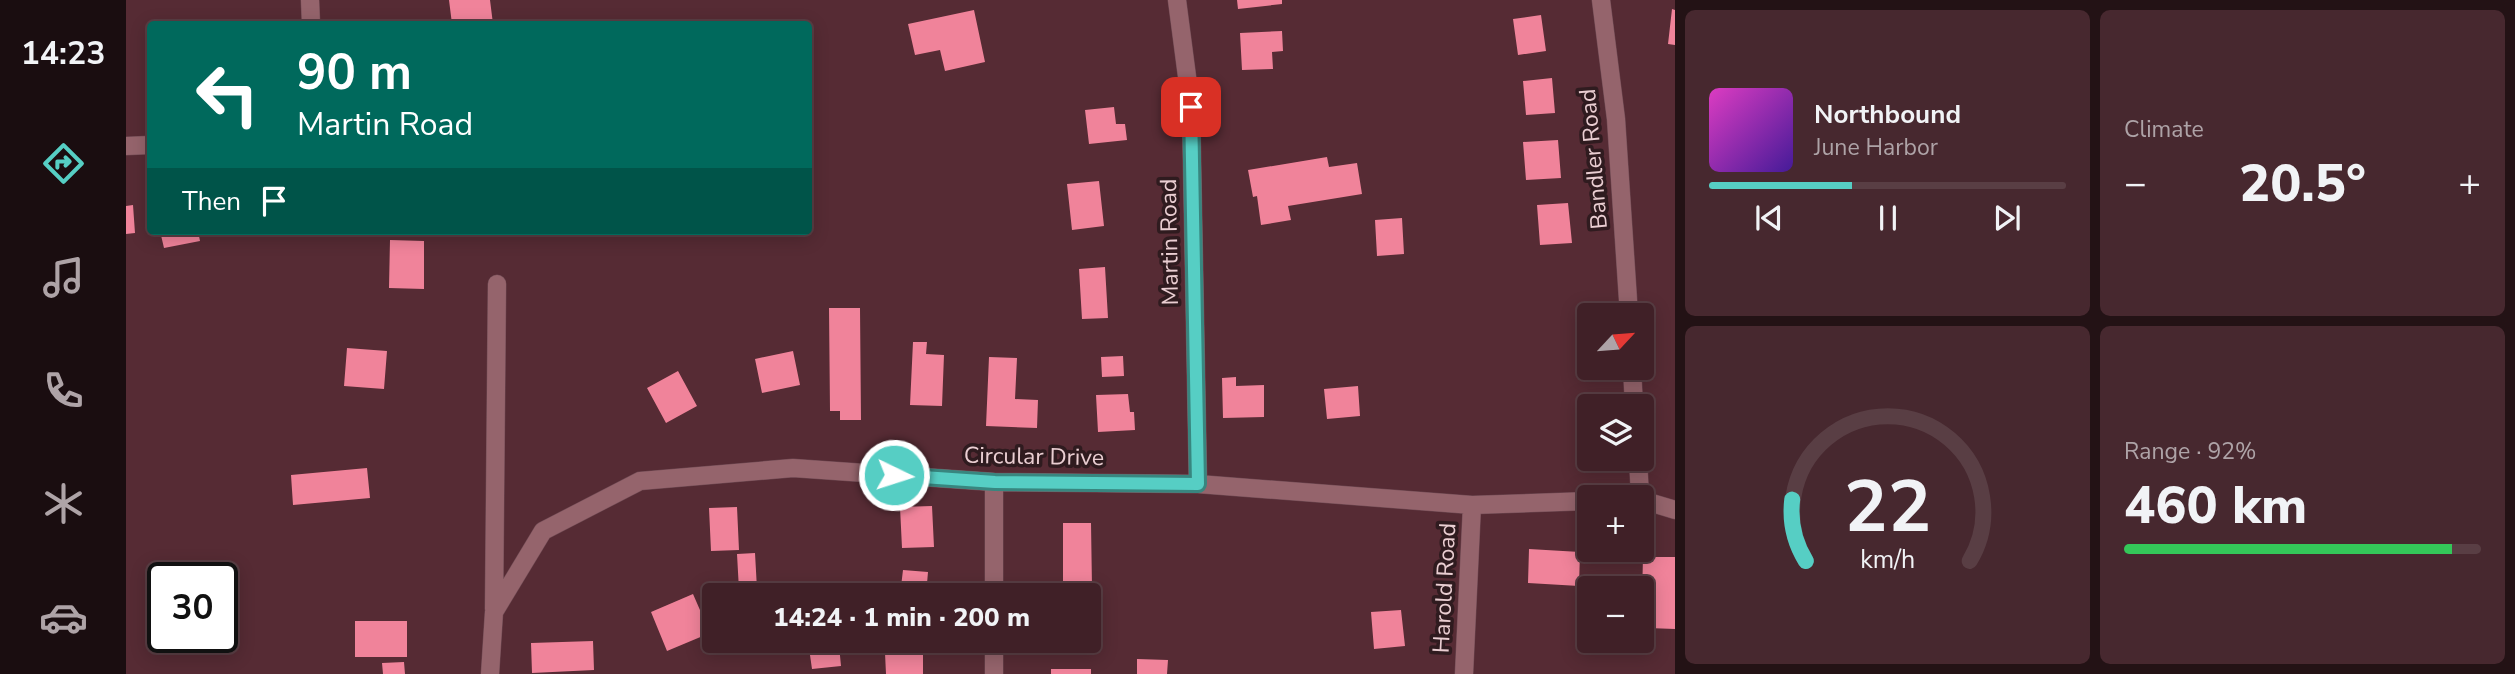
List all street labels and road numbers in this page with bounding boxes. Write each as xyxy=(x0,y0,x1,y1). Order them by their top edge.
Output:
street label: Bandler Road xyxy=(1572,87,1615,230)
street label: Martin Road xyxy=(1153,178,1186,306)
street label: Circular Drive xyxy=(964,440,1104,473)
street label: Harold Road xyxy=(1426,522,1463,654)

